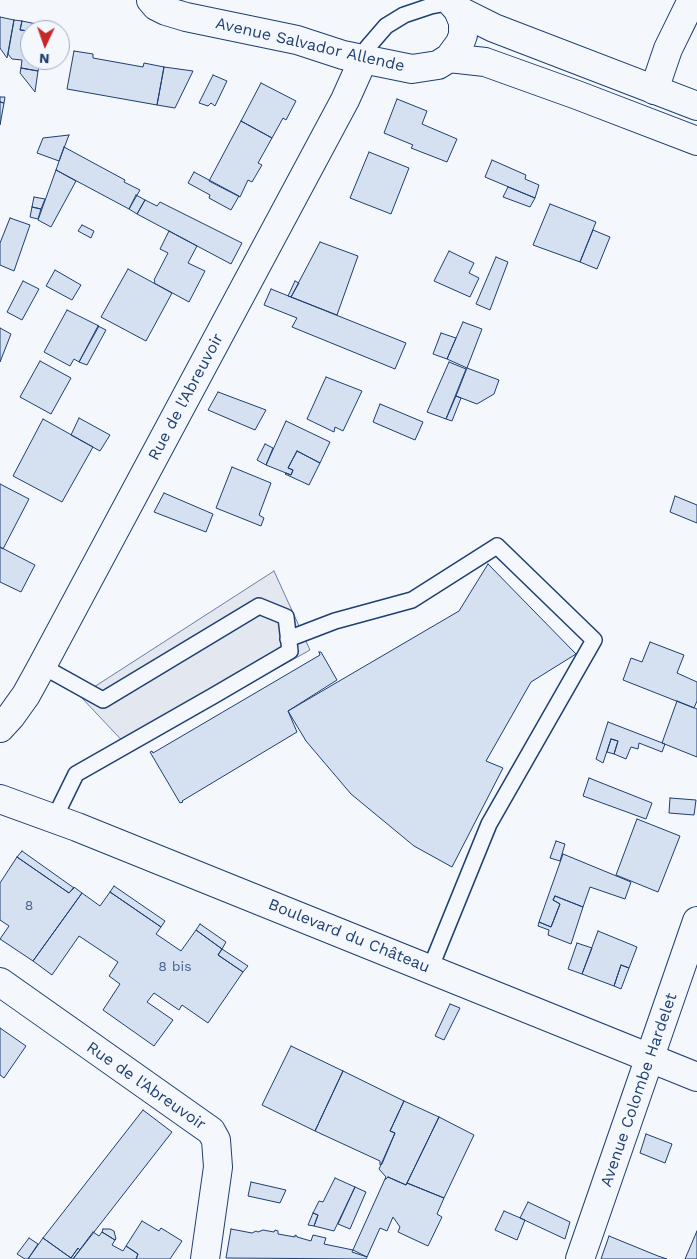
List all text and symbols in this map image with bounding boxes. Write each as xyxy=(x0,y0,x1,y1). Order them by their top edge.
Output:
street label: Avenue Salvador Allende xyxy=(214,14,406,76)
north arrow xyxy=(20,20,70,70)
text: N xyxy=(39,51,50,67)
street label: Rue de l'Abreuvoir xyxy=(144,330,228,464)
street label: Boulevard du Château xyxy=(265,895,433,977)
house number: 8 xyxy=(25,898,33,914)
house number: 8 bis xyxy=(158,959,192,975)
street label: Avenue Colombe Hardelet xyxy=(597,990,681,1190)
street label: Rue de l'Abreuvoir xyxy=(83,1038,209,1134)

